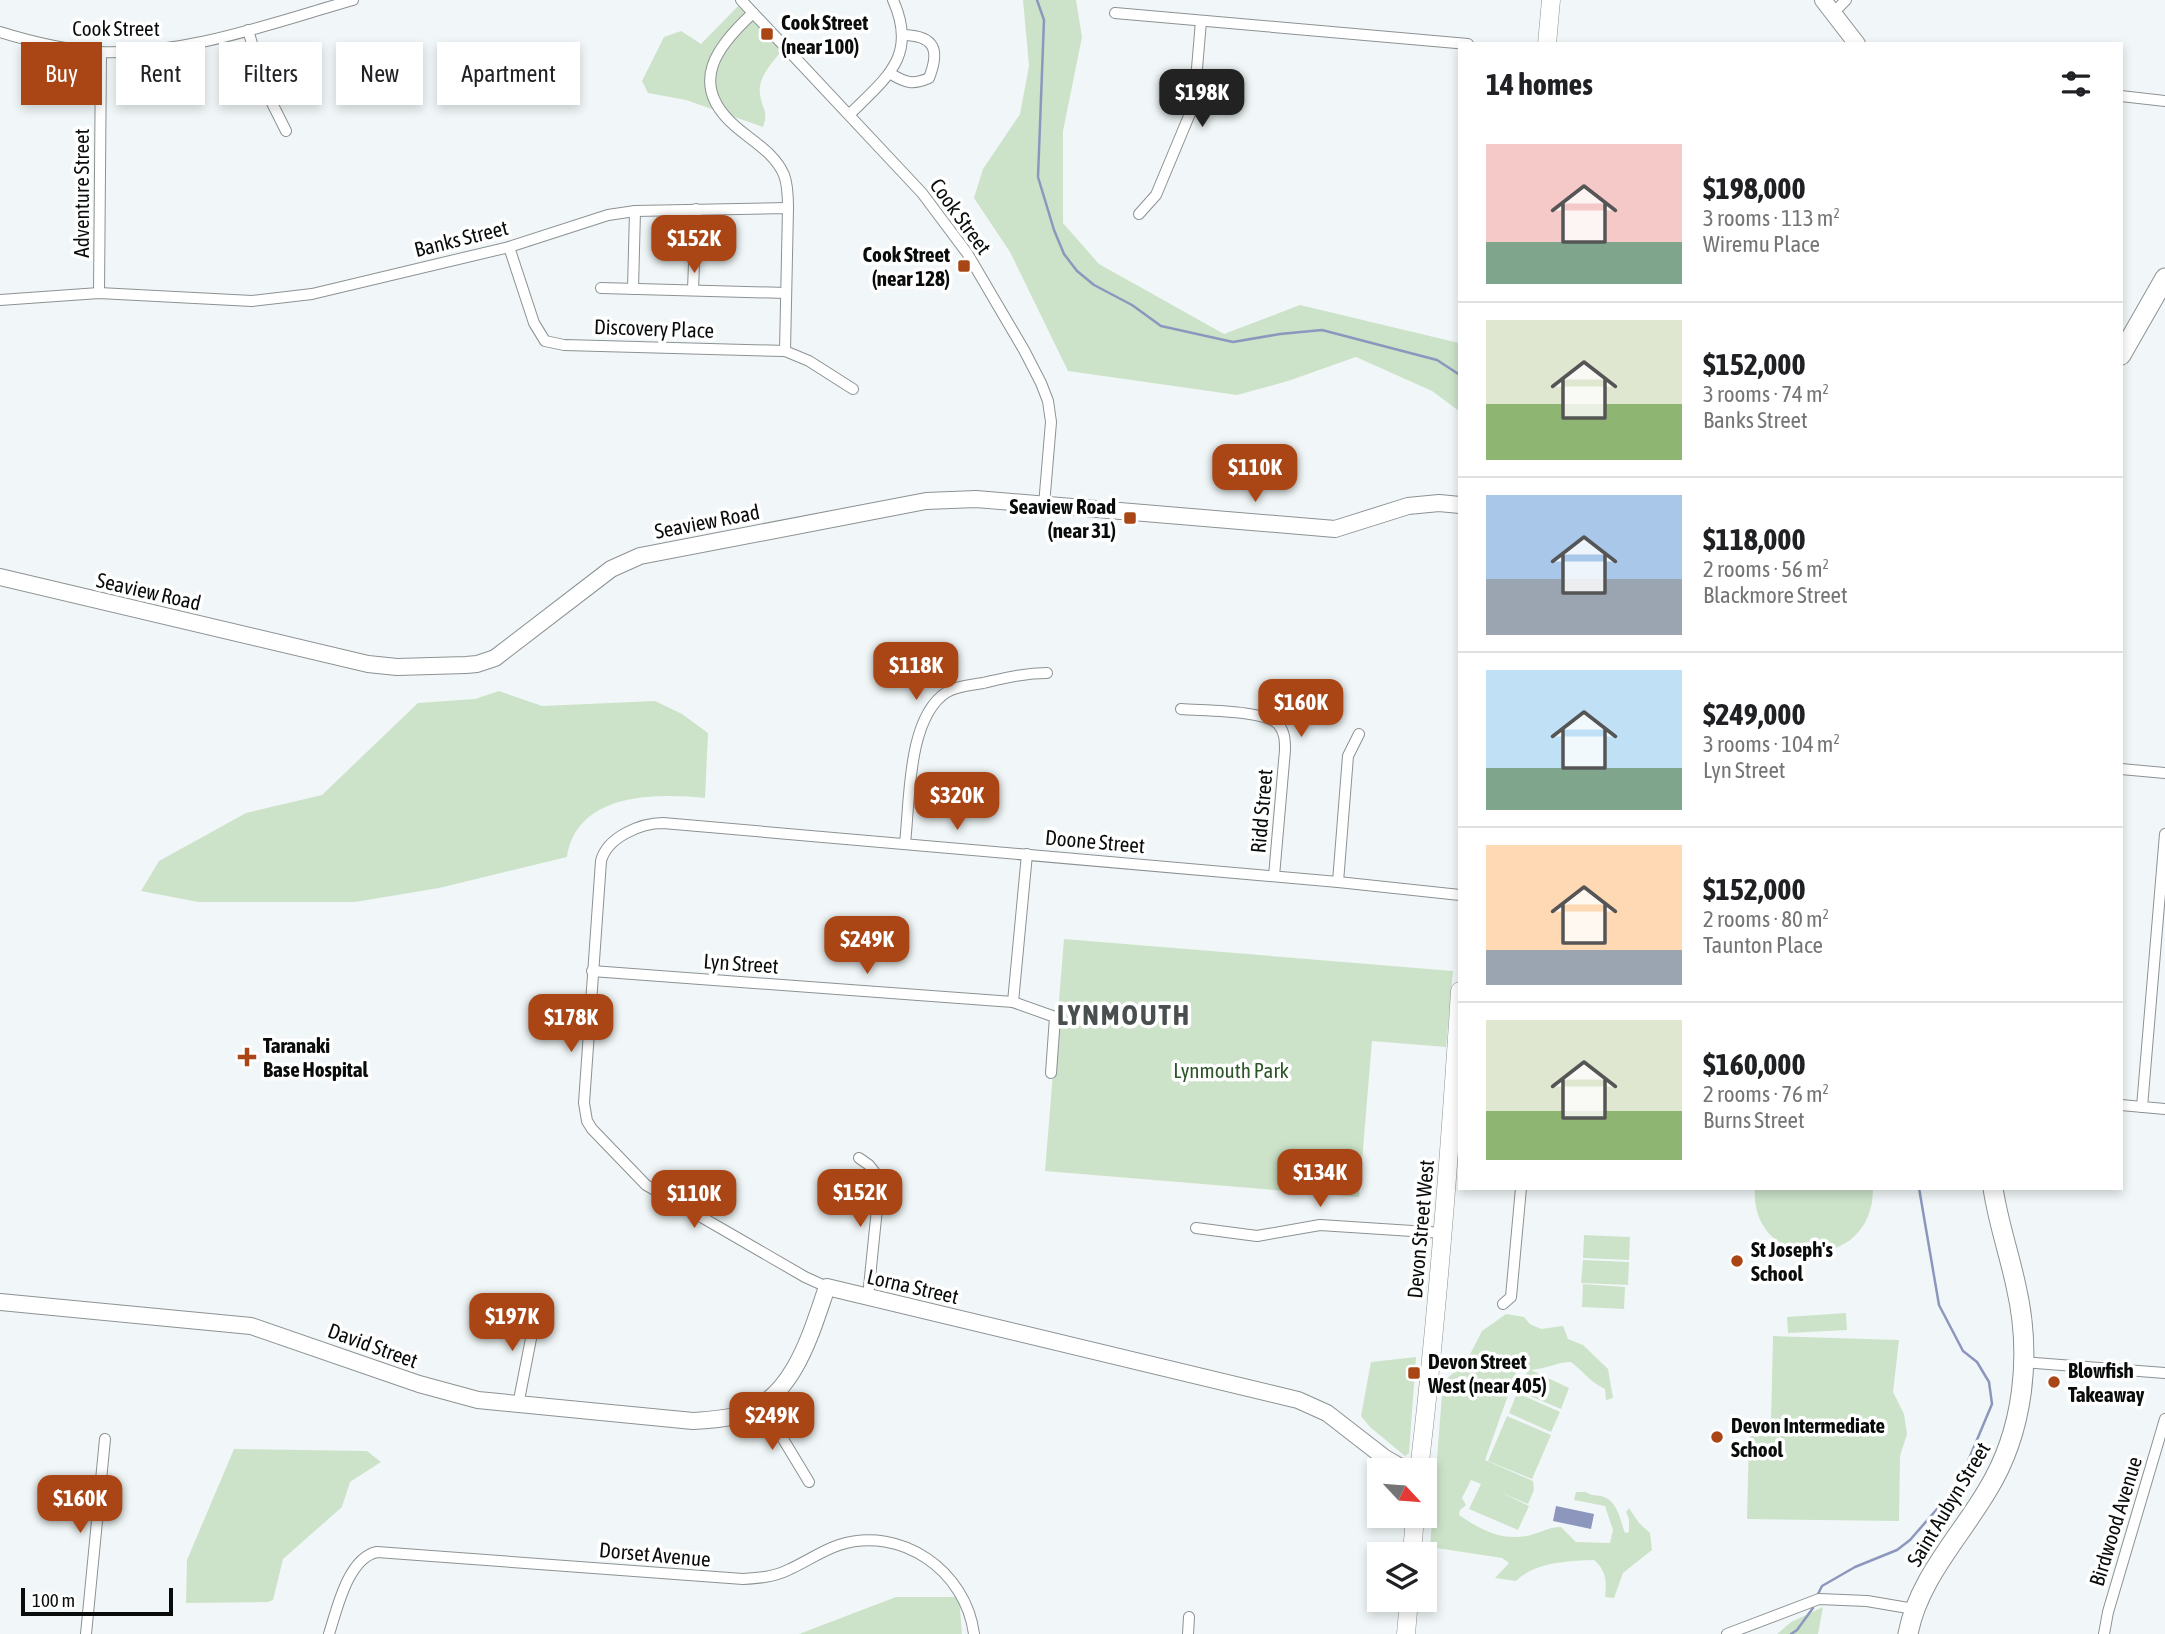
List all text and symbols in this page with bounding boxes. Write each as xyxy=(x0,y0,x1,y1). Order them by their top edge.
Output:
place label: Cook Street (near 100) xyxy=(781,10,868,58)
street label: Cook Street xyxy=(72,16,160,40)
marker: Cook Street (near 100) xyxy=(759,26,775,42)
chip: Buy xyxy=(21,42,102,105)
chip: Rent xyxy=(116,42,205,105)
chip: Filters xyxy=(219,42,322,105)
chip: New xyxy=(336,42,423,105)
chip: Apartment xyxy=(437,42,580,105)
icon: filters xyxy=(2057,65,2095,103)
text: 14 homes xyxy=(1486,67,1593,101)
pin: $198K xyxy=(1153,69,1251,129)
text: $198K xyxy=(1175,79,1229,105)
street label: Adventure Street xyxy=(69,128,93,258)
text: $198,000 xyxy=(1703,171,1806,205)
icon: home xyxy=(1542,172,1626,256)
street label: Cook Street xyxy=(926,174,996,258)
text: 3 rooms · 113 m² xyxy=(1703,205,1840,231)
street label: Banks Street xyxy=(412,215,510,261)
pin: $152K xyxy=(645,216,743,275)
text: $152K xyxy=(667,225,721,251)
text: Wiremu Place xyxy=(1703,231,1820,257)
place label: Cook Street (near 128) xyxy=(863,242,950,290)
marker: Cook Street (near 128) xyxy=(956,258,972,274)
street label: Discovery Place xyxy=(594,314,714,342)
text: $152,000 xyxy=(1703,347,1806,381)
icon: home xyxy=(1542,348,1626,432)
text: 3 rooms · 74 m² xyxy=(1703,381,1829,407)
text: Banks Street xyxy=(1703,407,1808,433)
pin: $110K xyxy=(1206,444,1304,504)
text: $110K xyxy=(1228,454,1282,480)
place label: Seaview Road (near 31) xyxy=(1010,494,1116,542)
street label: Seaview Road xyxy=(652,499,762,543)
marker: Seaview Road (near 31) xyxy=(1122,510,1138,526)
text: $118,000 xyxy=(1703,522,1806,556)
icon: home xyxy=(1542,523,1626,607)
text: 2 rooms · 56 m² xyxy=(1703,556,1829,582)
street label: Seaview Road xyxy=(94,567,204,615)
text: Blackmore Street xyxy=(1703,582,1848,608)
pin: $118K xyxy=(867,642,965,702)
text: $118K xyxy=(889,652,943,678)
pin: $160K xyxy=(1252,680,1350,739)
text: $160K xyxy=(1274,689,1328,715)
text: $249,000 xyxy=(1703,697,1806,731)
icon: home xyxy=(1542,698,1626,782)
text: 3 rooms · 104 m² xyxy=(1703,731,1840,757)
text: Lyn Street xyxy=(1703,757,1785,783)
street label: Ridd Street xyxy=(1245,768,1277,854)
pin: $320K xyxy=(908,772,1006,832)
text: $320K xyxy=(930,782,984,808)
street label: Doone Street xyxy=(1044,825,1146,857)
text: $152,000 xyxy=(1703,872,1806,906)
icon: home xyxy=(1542,873,1626,957)
text: 2 rooms · 80 m² xyxy=(1703,906,1829,932)
pin: $249K xyxy=(818,916,916,976)
text: $249K xyxy=(840,926,894,952)
text: Taunton Place xyxy=(1703,932,1823,958)
street label: Lyn Street xyxy=(703,948,779,978)
pin: $178K xyxy=(522,995,620,1054)
district label: LYNMOUTH xyxy=(1057,999,1191,1031)
text: $178K xyxy=(544,1004,598,1030)
place label: Taranaki Base Hospital xyxy=(263,1033,369,1081)
marker: Taranaki Base Hospital xyxy=(237,1047,257,1067)
text: $160,000 xyxy=(1703,1047,1806,1081)
icon: home xyxy=(1542,1048,1626,1132)
park label: Lynmouth Park xyxy=(1173,1058,1289,1082)
text: 2 rooms · 76 m² xyxy=(1703,1081,1829,1107)
text: Burns Street xyxy=(1703,1107,1805,1133)
pin: $134K xyxy=(1271,1150,1369,1209)
text: $134K xyxy=(1293,1159,1347,1185)
street label: Devon Street West xyxy=(1402,1159,1438,1299)
pin: $110K xyxy=(645,1170,743,1230)
pin: $152K xyxy=(811,1170,909,1229)
text: $152K xyxy=(833,1179,887,1205)
text: $110K xyxy=(667,1180,721,1206)
place label: St Joseph's School xyxy=(1751,1237,1833,1285)
marker: St Joseph's School xyxy=(1729,1253,1745,1269)
street label: Lorna Street xyxy=(865,1264,961,1308)
pin: $197K xyxy=(463,1294,561,1353)
text: $197K xyxy=(485,1303,539,1329)
street label: David Street xyxy=(325,1318,421,1372)
place label: Devon Street West (near 405) xyxy=(1427,1349,1547,1397)
place label: Blowfish Takeaway xyxy=(2068,1358,2145,1406)
marker: Devon Street West (near 405) xyxy=(1406,1365,1422,1381)
marker: Blowfish Takeaway xyxy=(2046,1374,2062,1390)
pin: $249K xyxy=(723,1392,821,1452)
text: $249K xyxy=(745,1402,799,1428)
place label: Devon Intermediate School xyxy=(1731,1413,1885,1461)
marker: Devon Intermediate School xyxy=(1709,1429,1725,1445)
street label: Saint Aubyn Street xyxy=(1902,1438,1994,1570)
street label: Birdwood Avenue xyxy=(2084,1453,2146,1589)
north arrow xyxy=(1367,1458,1437,1528)
map controls xyxy=(1367,1458,1437,1612)
pin: $160K xyxy=(31,1476,129,1535)
text: $160K xyxy=(53,1485,107,1511)
street label: Dorset Avenue xyxy=(598,1537,712,1571)
button: layers xyxy=(1367,1542,1437,1612)
scale bar xyxy=(21,1585,173,1617)
text: 100 m xyxy=(32,1589,75,1611)

